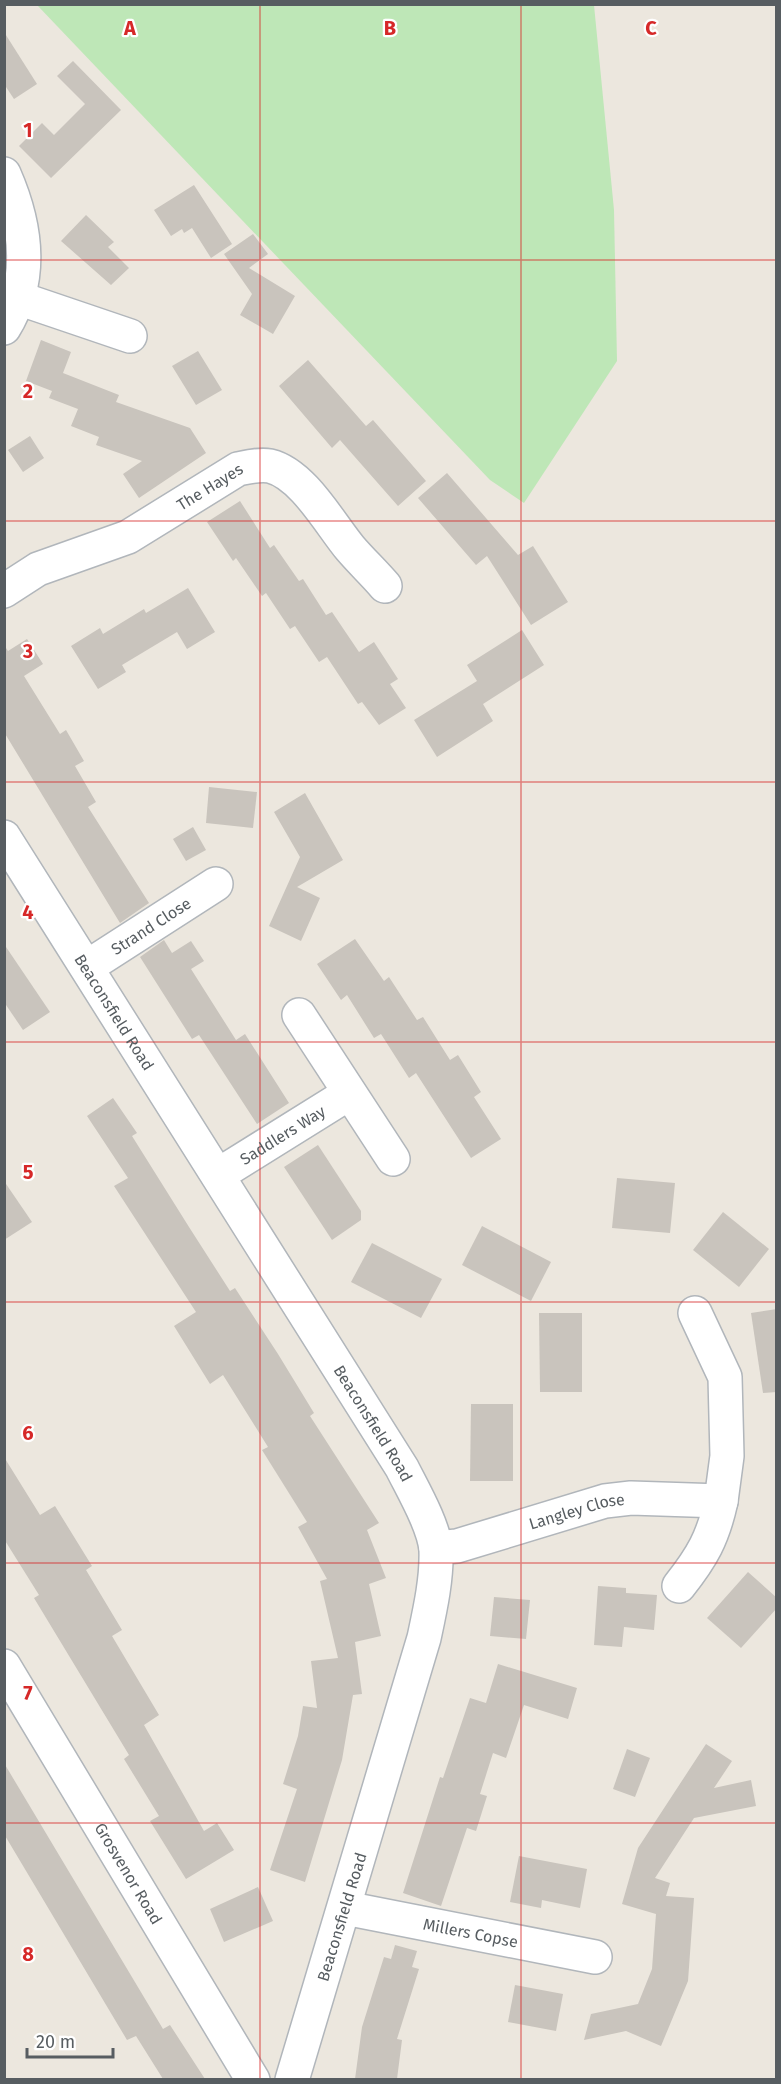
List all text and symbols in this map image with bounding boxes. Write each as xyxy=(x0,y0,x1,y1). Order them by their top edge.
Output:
text: A xyxy=(123,16,137,40)
text: B xyxy=(384,16,396,40)
text: C xyxy=(645,16,657,40)
text: 1 xyxy=(23,118,33,142)
text: 2 xyxy=(23,379,33,403)
street label: The Hayes xyxy=(173,459,246,514)
text: 3 xyxy=(22,639,33,663)
street label: Strand Close xyxy=(107,893,194,959)
text: 4 xyxy=(22,900,34,924)
street label: Beaconsfield Road xyxy=(71,950,158,1074)
street label: Saddlers Way xyxy=(236,1101,329,1168)
text: 5 xyxy=(23,1160,34,1184)
street label: Beaconsfield Road xyxy=(330,1361,417,1485)
text: 6 xyxy=(22,1421,34,1445)
street label: Langley Close xyxy=(527,1489,625,1533)
text: 7 xyxy=(23,1681,33,1705)
street label: Grosvenor Road xyxy=(91,1819,167,1928)
street label: Beaconsfield Road xyxy=(313,1850,371,1984)
street label: Millers Copse xyxy=(421,1914,520,1951)
text: 8 xyxy=(22,1942,34,1966)
scale bar xyxy=(27,2021,112,2059)
text: 20 m xyxy=(36,2031,75,2053)

